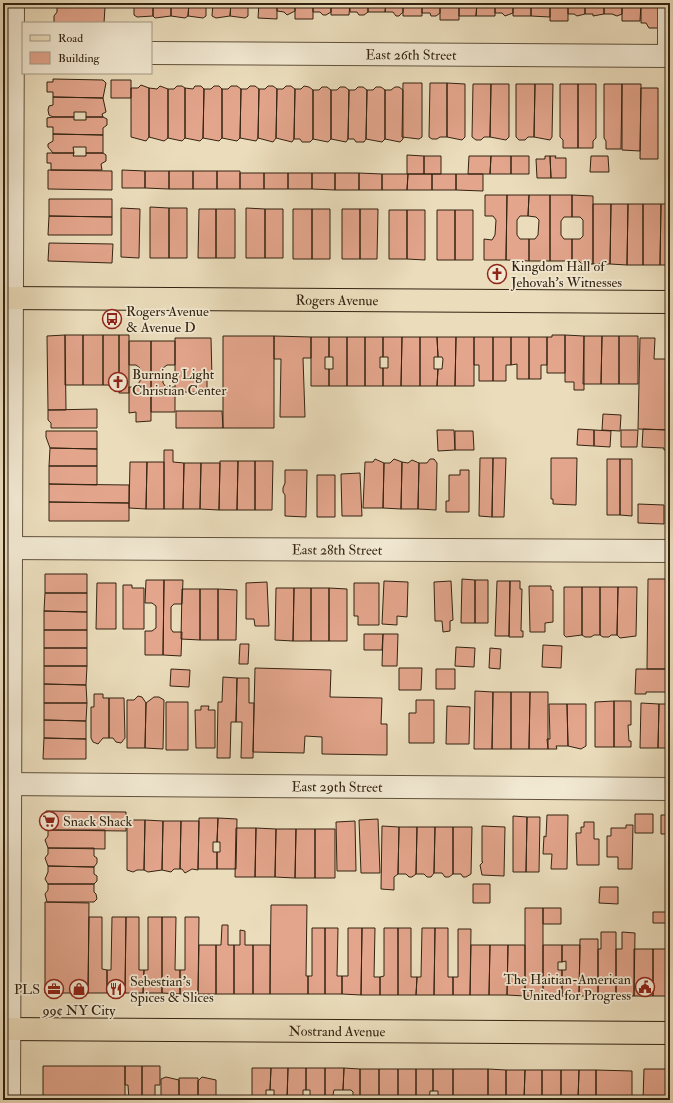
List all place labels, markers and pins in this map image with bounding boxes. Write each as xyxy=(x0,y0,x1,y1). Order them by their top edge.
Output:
place label: Kingdom Hall of Jehovah's Witnesses xyxy=(510,258,622,291)
church icon: Kingdom Hall of Jehovah's Witnesses xyxy=(486,263,508,285)
place label: Rogers Avenue & Avenue D xyxy=(126,303,209,336)
bus stop icon: Rogers Avenue & Avenue D xyxy=(101,308,123,330)
place label: Burning Light Christian Center xyxy=(132,366,227,399)
church icon: Burning Light Christian Center xyxy=(107,371,129,393)
supermarket icon: Snack Shack xyxy=(38,810,60,832)
place label: Snack Shack xyxy=(63,813,133,830)
place label: The Haitian-American United for Progress xyxy=(503,971,631,1004)
place label: Sebestian's Spices & Slices xyxy=(130,973,214,1007)
public building icon: The Haitian-American United for Progress xyxy=(634,976,656,998)
office icon: PLS xyxy=(43,978,65,1000)
shop icon: 99¢ NY City xyxy=(68,978,90,1000)
restaurant icon: Sebestian's Spices & Slices xyxy=(105,978,127,1000)
place label: PLS xyxy=(14,981,40,998)
place label: 99¢ NY City xyxy=(41,1002,116,1020)

